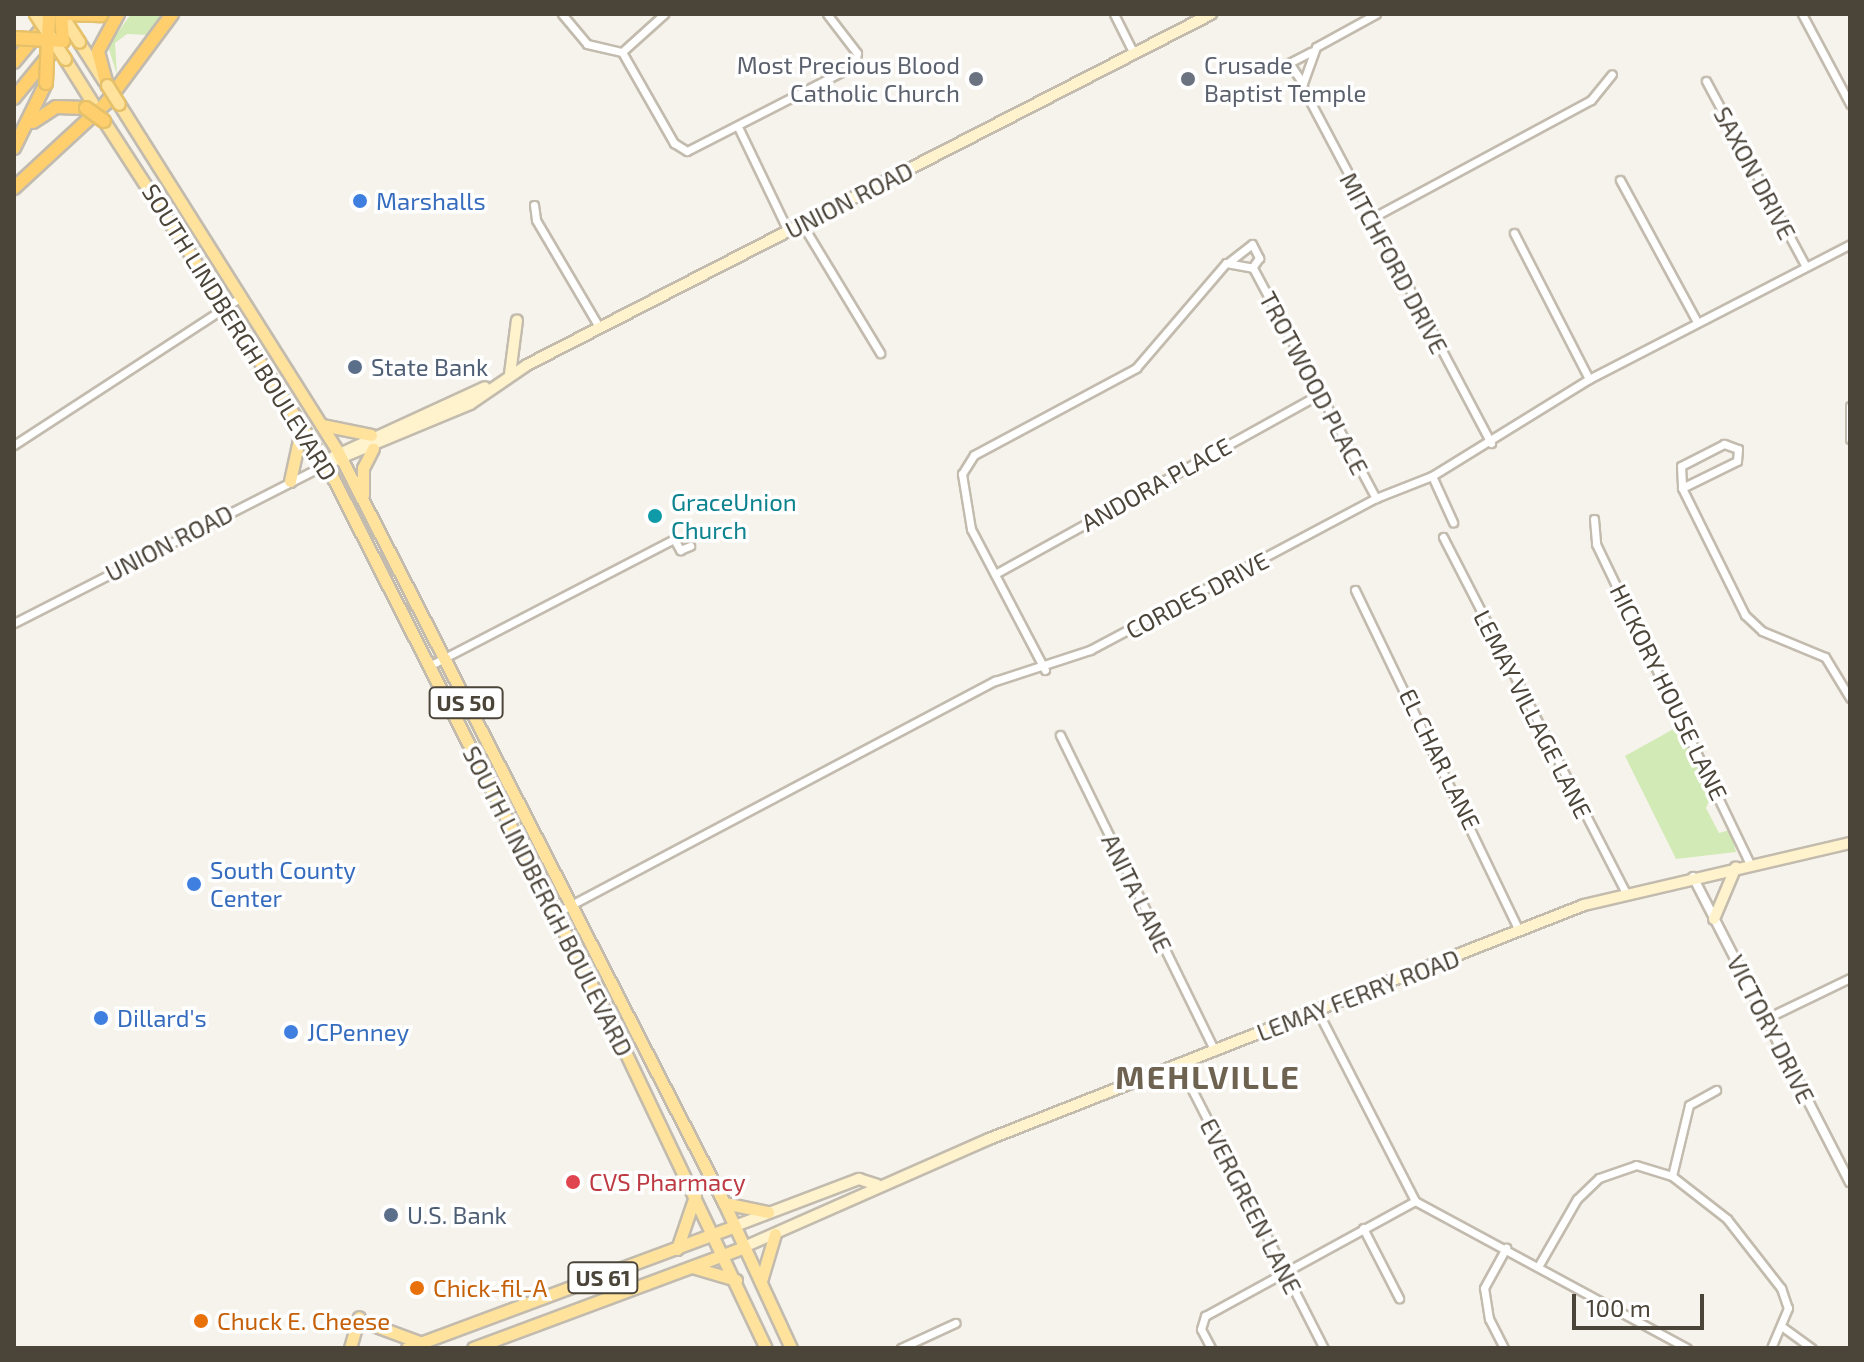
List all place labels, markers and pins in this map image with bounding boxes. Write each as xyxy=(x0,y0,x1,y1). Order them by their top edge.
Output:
place label: Most Precious Blood Catholic Church xyxy=(737,51,960,107)
place label: Crusade Baptist Temple xyxy=(1204,51,1367,107)
marker: Most Precious Blood Catholic Church xyxy=(967,70,985,88)
marker: Crusade Baptist Temple xyxy=(1179,70,1197,88)
place label: Marshalls xyxy=(376,187,486,215)
marker: Marshalls xyxy=(351,192,369,210)
place label: State Bank xyxy=(371,353,488,381)
marker: State Bank xyxy=(346,358,364,376)
place label: GraceUnion Church xyxy=(671,488,797,544)
marker: GraceUnion Church xyxy=(646,507,664,525)
place label: South County Center xyxy=(210,856,356,912)
marker: South County Center xyxy=(185,875,203,893)
place label: Dillard's xyxy=(117,1004,207,1032)
marker: Dillard's xyxy=(92,1009,110,1027)
place label: JCPenney xyxy=(307,1018,409,1046)
marker: JCPenney xyxy=(282,1023,300,1041)
place label: CVS Pharmacy xyxy=(589,1168,746,1196)
marker: CVS Pharmacy xyxy=(564,1173,582,1191)
place label: U.S. Bank xyxy=(407,1201,507,1229)
marker: U.S. Bank xyxy=(382,1206,400,1224)
place label: Chick-fil-A xyxy=(433,1274,547,1302)
marker: Chick-fil-A xyxy=(408,1279,426,1297)
place label: Chuck E. Cheese xyxy=(217,1307,390,1335)
marker: Chuck E. Cheese xyxy=(192,1312,210,1330)

